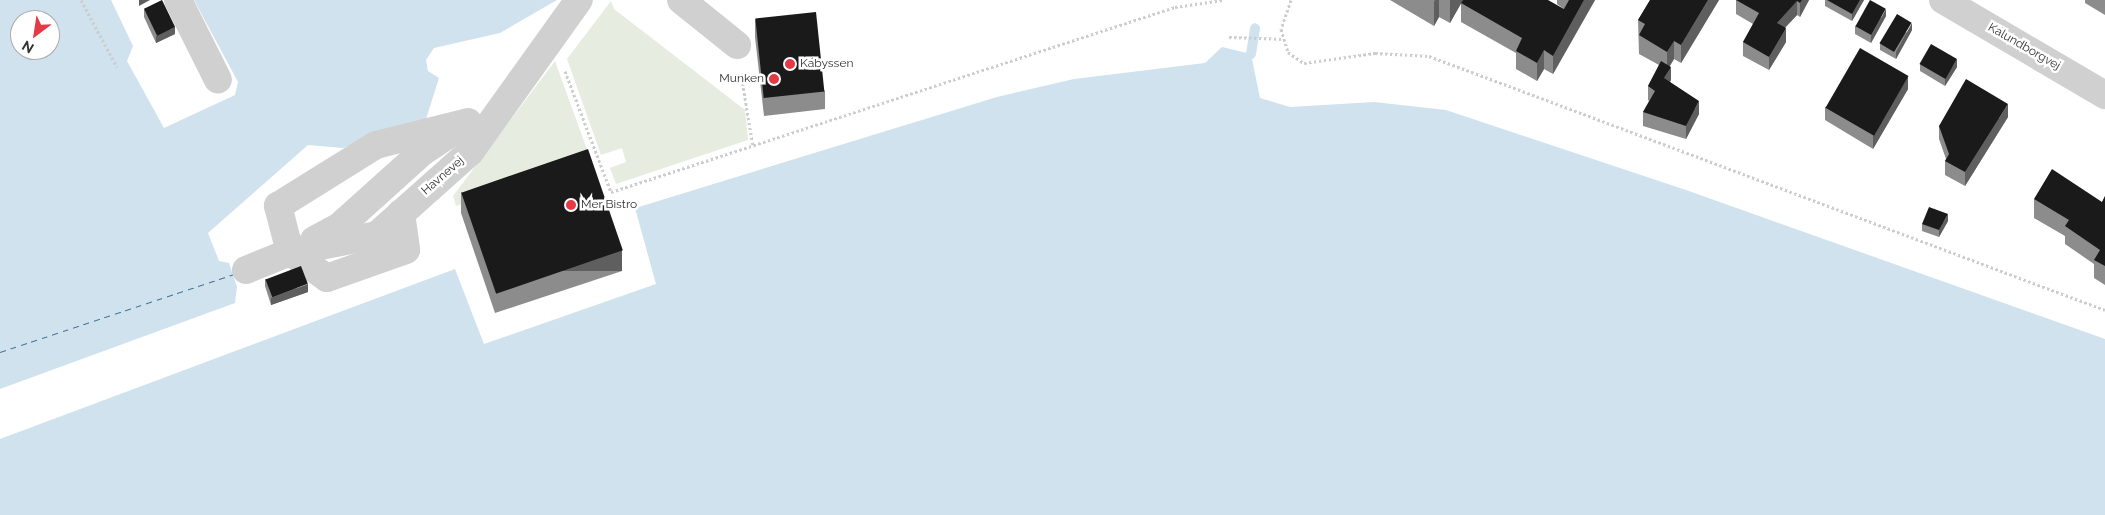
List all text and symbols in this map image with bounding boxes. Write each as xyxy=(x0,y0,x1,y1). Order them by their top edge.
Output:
north arrow xyxy=(10,10,60,60)
street label: Kalundborgvej xyxy=(1985,21,2063,73)
text: N xyxy=(19,37,36,57)
place label: Kabyssen xyxy=(800,57,853,71)
marker: Kabyssen xyxy=(784,58,796,70)
place label: Munken xyxy=(719,72,764,86)
marker: Munken xyxy=(768,73,780,85)
street label: Havnevej xyxy=(419,154,467,198)
place label: Mer Bistro xyxy=(581,198,637,212)
marker: Mer Bistro xyxy=(565,199,577,211)

